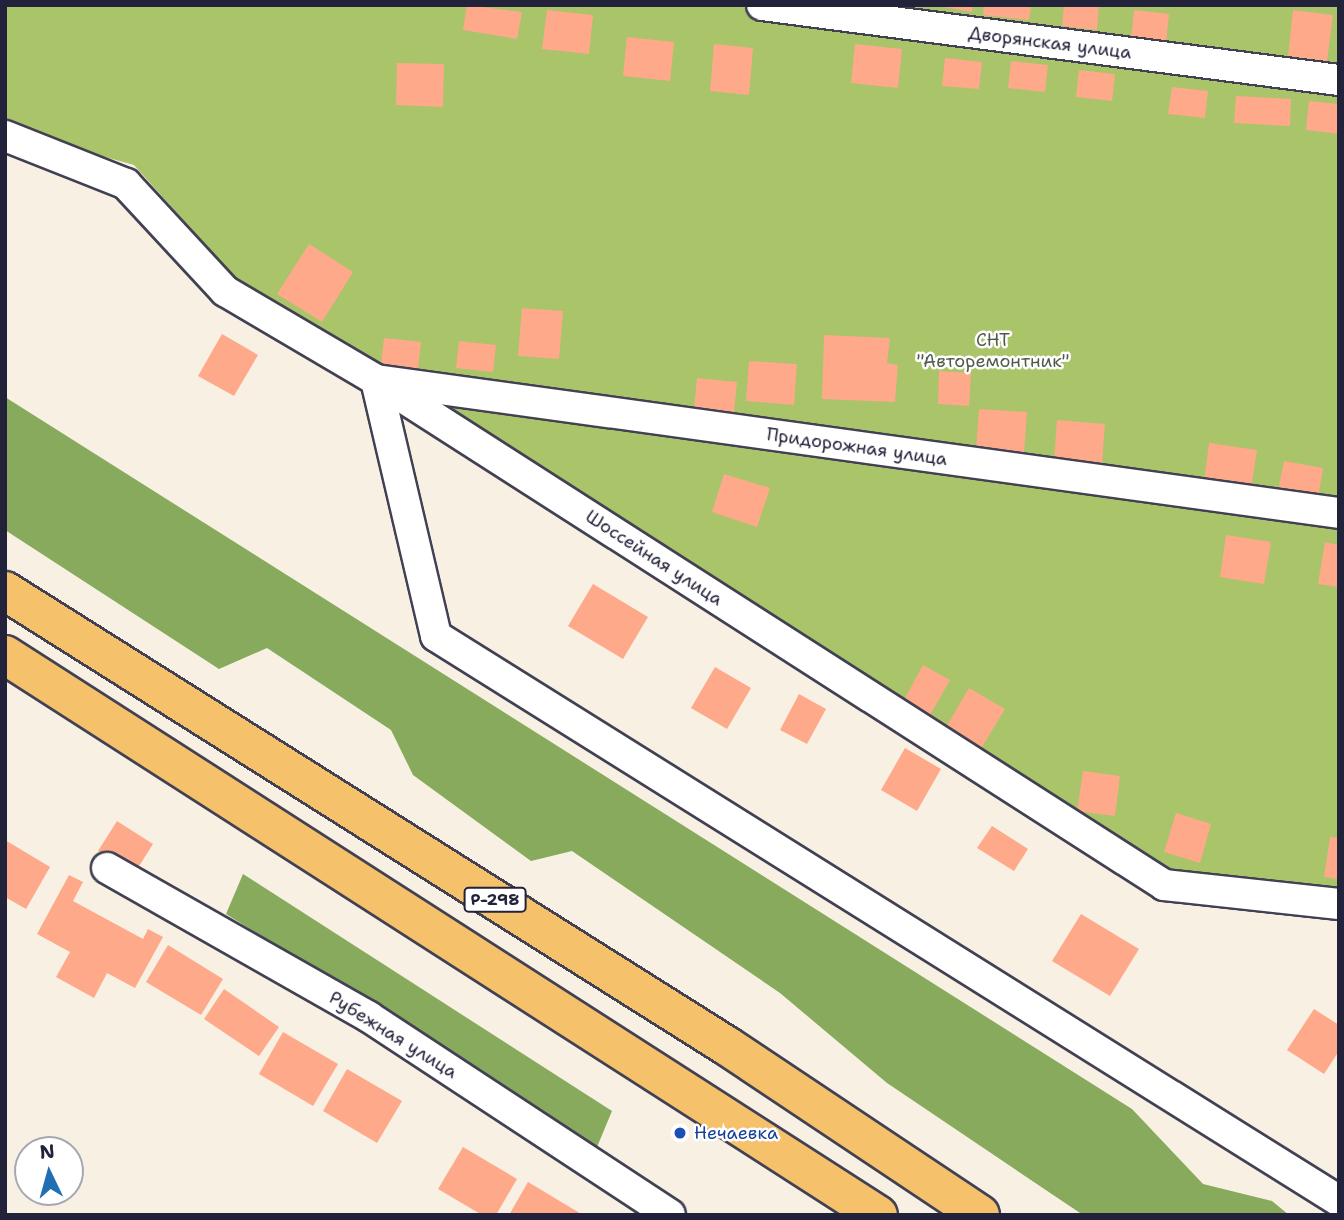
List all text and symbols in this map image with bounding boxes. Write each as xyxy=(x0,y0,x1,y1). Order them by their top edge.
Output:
street label: Дворянская улица xyxy=(967,22,1133,64)
park label: СНТ "Авторемонтник" xyxy=(916,330,1070,372)
street label: Придорожная улица xyxy=(765,424,949,470)
street label: Шоссейная улица xyxy=(581,506,727,610)
road number: Р-298 xyxy=(463,888,526,912)
street label: Рубежная улица xyxy=(325,987,461,1083)
place label: Нечаевка xyxy=(694,1122,778,1144)
marker: Нечаевка xyxy=(672,1125,688,1141)
north arrow xyxy=(14,1136,84,1206)
text: N xyxy=(39,1138,56,1165)

